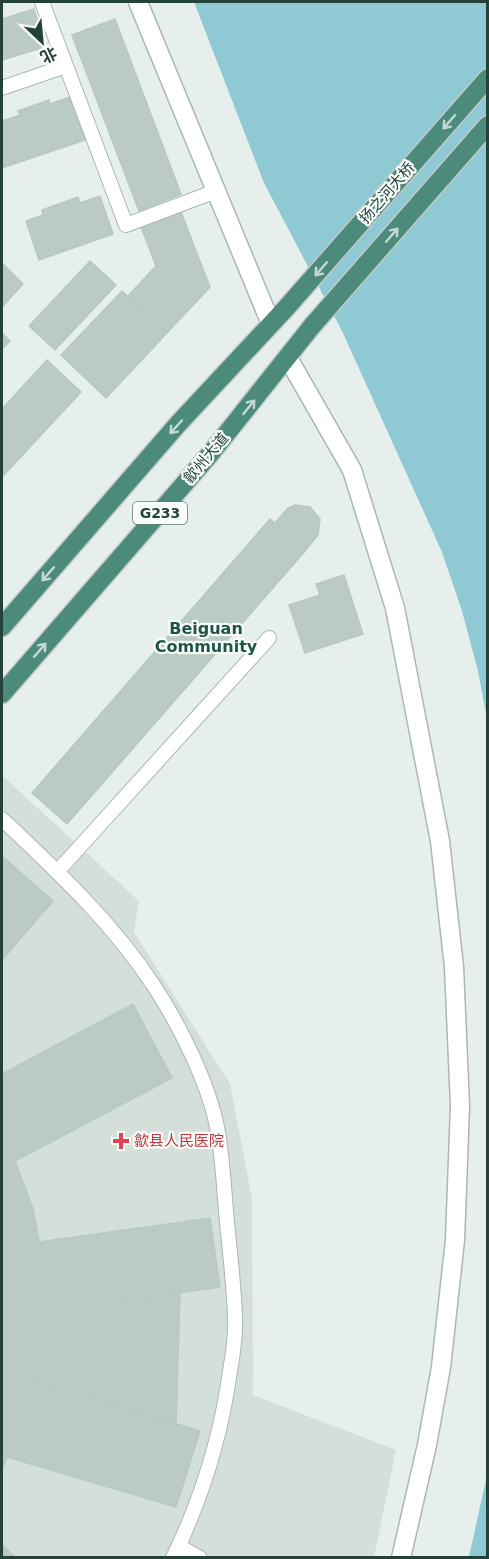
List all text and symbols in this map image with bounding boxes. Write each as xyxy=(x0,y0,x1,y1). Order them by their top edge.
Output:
north arrow xyxy=(12,12,72,72)
text: 北 xyxy=(37,43,60,67)
one-way arrow xyxy=(442,114,456,129)
street label: 扬之河大桥 xyxy=(356,159,418,227)
one-way arrow xyxy=(384,227,398,243)
one-way arrow xyxy=(314,261,328,276)
one-way arrow xyxy=(242,399,255,415)
one-way arrow xyxy=(169,419,183,434)
street label: 歙州大道 xyxy=(180,429,232,487)
road number: G233 xyxy=(133,502,187,524)
one-way arrow xyxy=(41,566,55,581)
district label: Beiguan Community xyxy=(155,619,258,656)
one-way arrow xyxy=(33,643,47,658)
marker: 歙县人民医院 xyxy=(112,1132,130,1150)
place label: 歙县人民医院 xyxy=(134,1132,224,1150)

